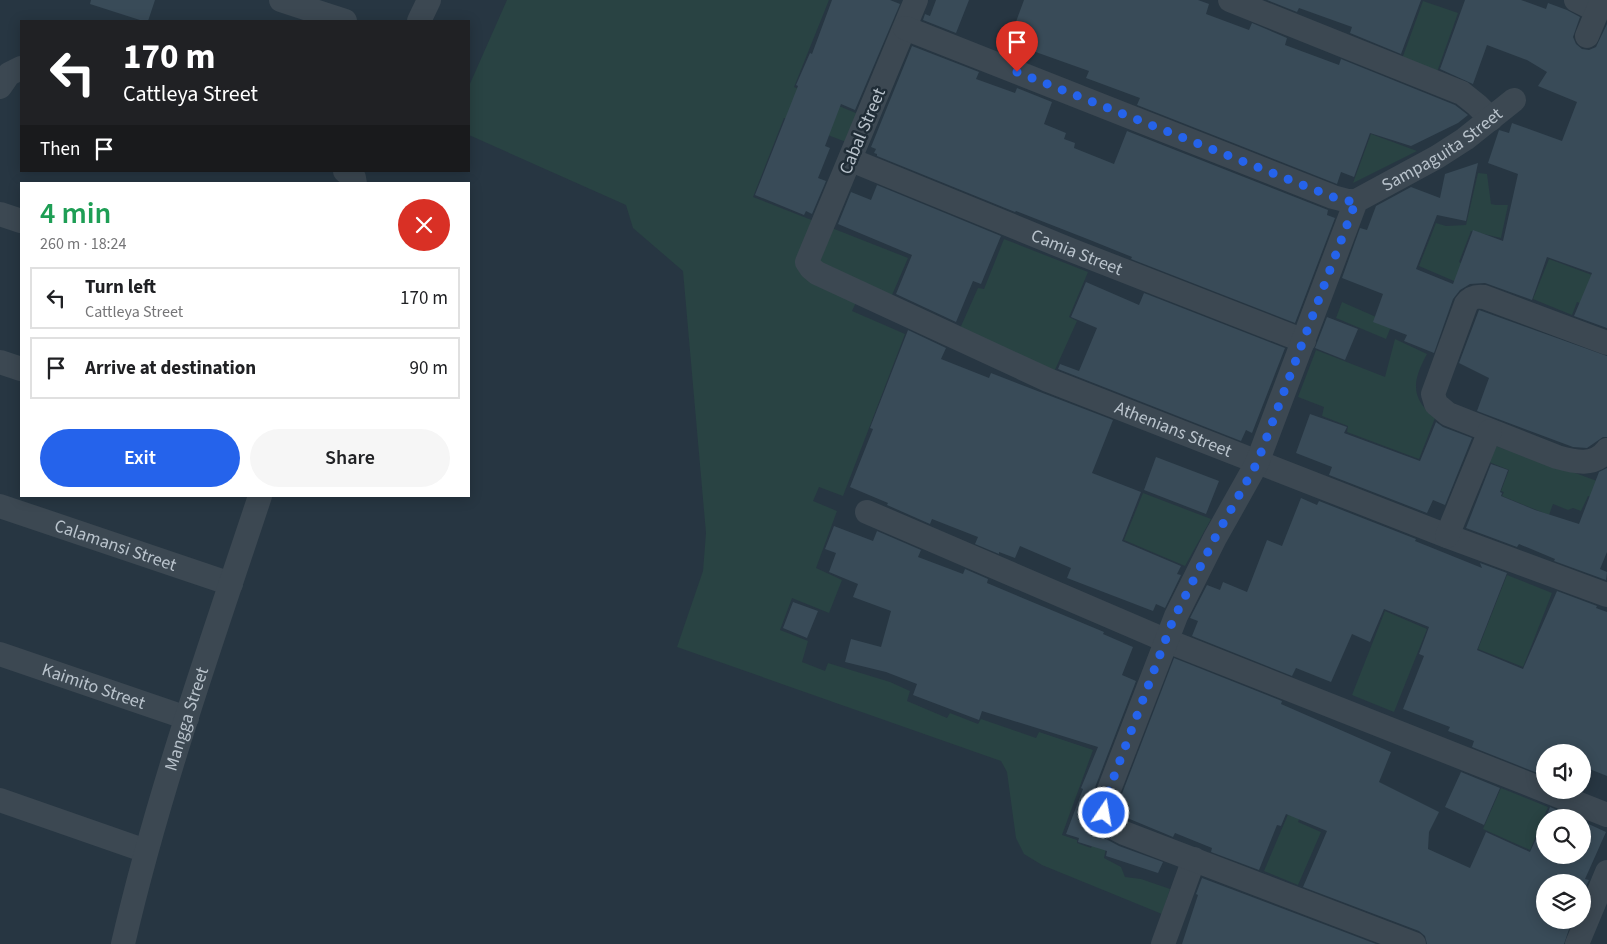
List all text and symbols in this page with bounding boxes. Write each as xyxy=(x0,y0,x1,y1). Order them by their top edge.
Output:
pin xyxy=(996,21,1038,72)
icon: arrive xyxy=(1003,28,1031,56)
text: 170 m xyxy=(123,32,215,82)
icon: left xyxy=(40,40,105,105)
text: Cattleya Street xyxy=(123,78,258,110)
street label: Cabal Street xyxy=(833,84,892,178)
street label: Sampaguita Street xyxy=(1377,102,1508,198)
icon: arrive xyxy=(90,135,118,163)
text: Then xyxy=(40,136,80,163)
text: 4 min xyxy=(40,192,111,235)
button: close xyxy=(398,199,450,251)
street label: Camia Street xyxy=(1027,223,1126,282)
text: 260 m · 18:24 xyxy=(40,233,127,255)
text: Turn left xyxy=(85,274,156,301)
icon: left xyxy=(42,284,70,312)
text: 170 m xyxy=(400,285,448,312)
text: Cattleya Street xyxy=(85,301,183,323)
icon: arrive xyxy=(42,354,70,382)
text: Arrive at destination xyxy=(85,355,256,382)
text: 90 m xyxy=(410,355,448,382)
street label: Athenians Street xyxy=(1111,395,1235,464)
button: Exit xyxy=(40,429,240,487)
button: Share xyxy=(250,429,450,487)
street label: Calamansi Street xyxy=(51,513,180,578)
street label: Kaimito Street xyxy=(39,657,148,716)
street label: Mangga Street xyxy=(159,664,215,774)
map controls xyxy=(1536,744,1591,929)
button: sound xyxy=(1536,744,1591,799)
position arrow xyxy=(1077,786,1129,838)
button: search xyxy=(1536,809,1591,864)
button: layers xyxy=(1536,874,1591,929)

